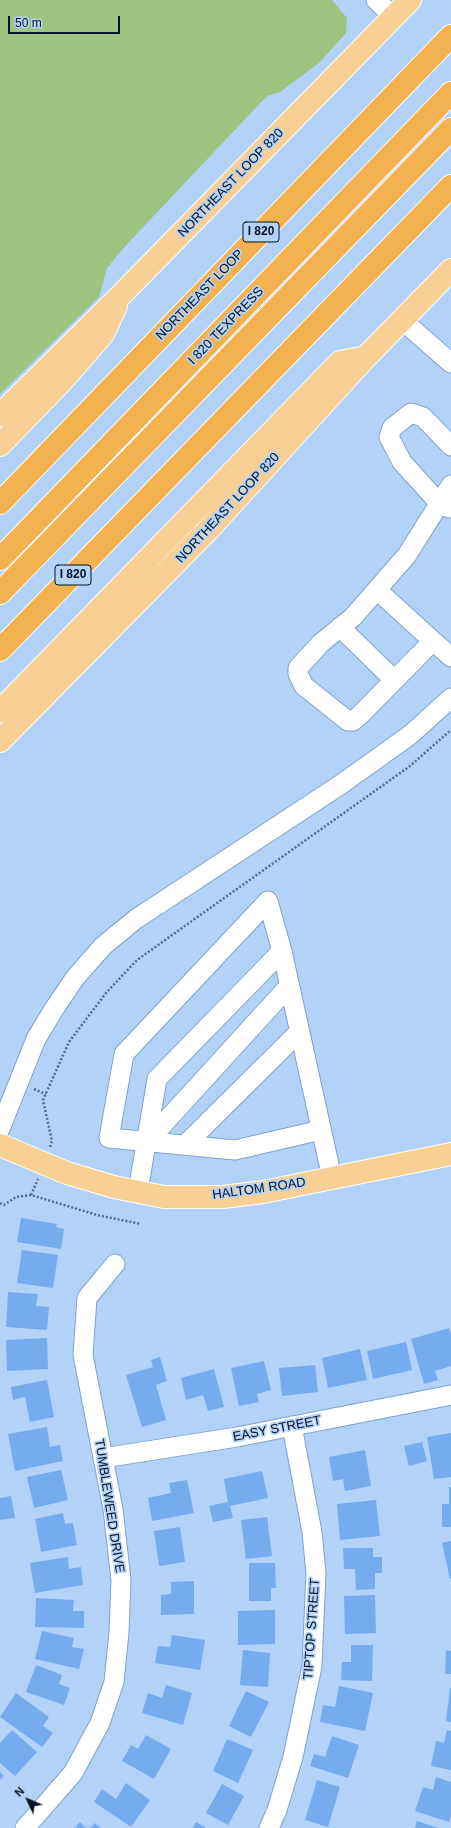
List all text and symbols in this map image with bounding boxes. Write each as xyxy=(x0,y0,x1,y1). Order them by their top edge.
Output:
scale bar xyxy=(10,8,122,34)
text: 50 m xyxy=(15,16,42,30)
street label: NORTHEAST LOOP 820 xyxy=(175,125,287,241)
road number: I 820 xyxy=(243,222,279,242)
street label: NORTHEAST LOOP xyxy=(153,247,247,343)
street label: I 820 TEXPRESS xyxy=(185,284,267,368)
street label: NORTHEAST LOOP 820 xyxy=(173,450,283,566)
road number: I 820 xyxy=(55,565,91,585)
street label: HALTOM ROAD xyxy=(211,1175,307,1203)
street label: EASY STREET xyxy=(232,1413,322,1445)
street label: TUMBLEWEED DRIVE xyxy=(91,1438,127,1574)
street label: TIPTOP STREET xyxy=(301,1578,323,1680)
north arrow xyxy=(8,1780,48,1820)
text: N xyxy=(12,1785,26,1799)

